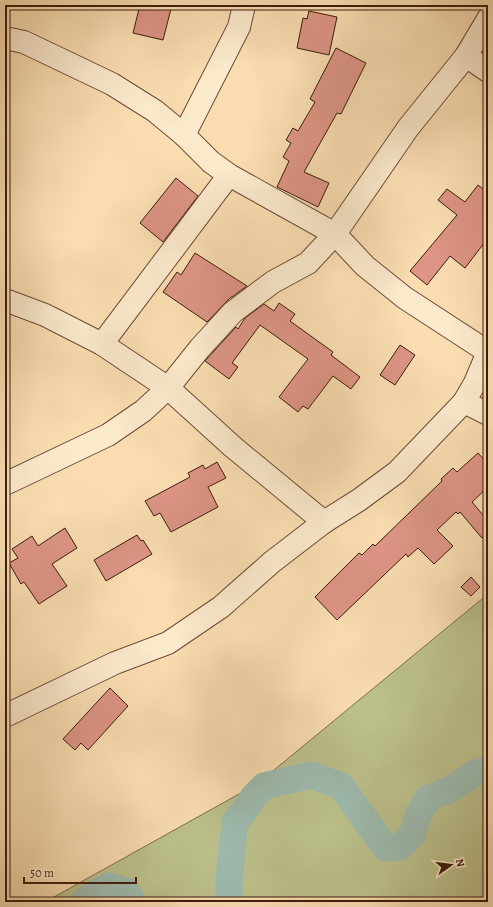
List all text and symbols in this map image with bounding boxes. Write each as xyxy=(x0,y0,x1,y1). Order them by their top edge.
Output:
north arrow xyxy=(431,845,471,885)
text: N xyxy=(452,857,468,868)
scale bar xyxy=(24,859,136,885)
text: 50 m xyxy=(30,865,54,881)

